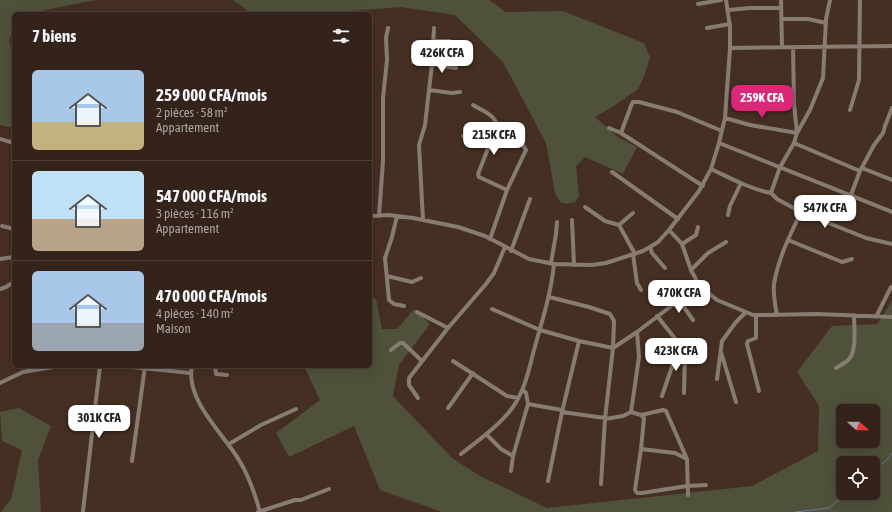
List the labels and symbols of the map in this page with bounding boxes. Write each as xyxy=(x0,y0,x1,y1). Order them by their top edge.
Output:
pin: 426K CFA xyxy=(401,40,483,74)
pin: 259K CFA xyxy=(721,85,803,119)
pin: 215K CFA xyxy=(453,122,535,156)
pin: 547K CFA xyxy=(784,195,866,229)
pin: 470K CFA xyxy=(638,280,720,314)
pin: 423K CFA xyxy=(635,338,717,372)
north arrow xyxy=(836,404,880,448)
pin: 301K CFA xyxy=(58,405,140,439)

